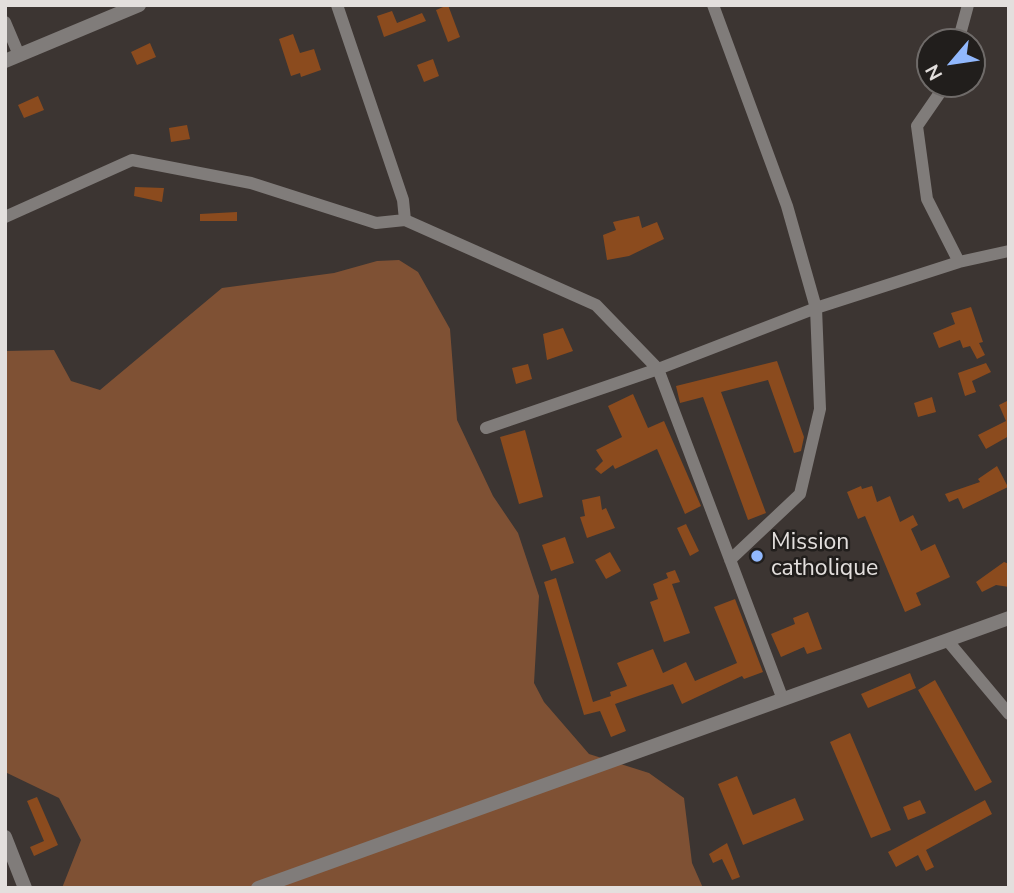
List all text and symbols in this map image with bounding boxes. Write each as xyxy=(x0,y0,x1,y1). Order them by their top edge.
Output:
north arrow xyxy=(916,28,986,98)
text: N xyxy=(920,60,949,85)
place label: Mission catholique xyxy=(771,529,878,583)
marker: Mission catholique xyxy=(749,548,765,564)

